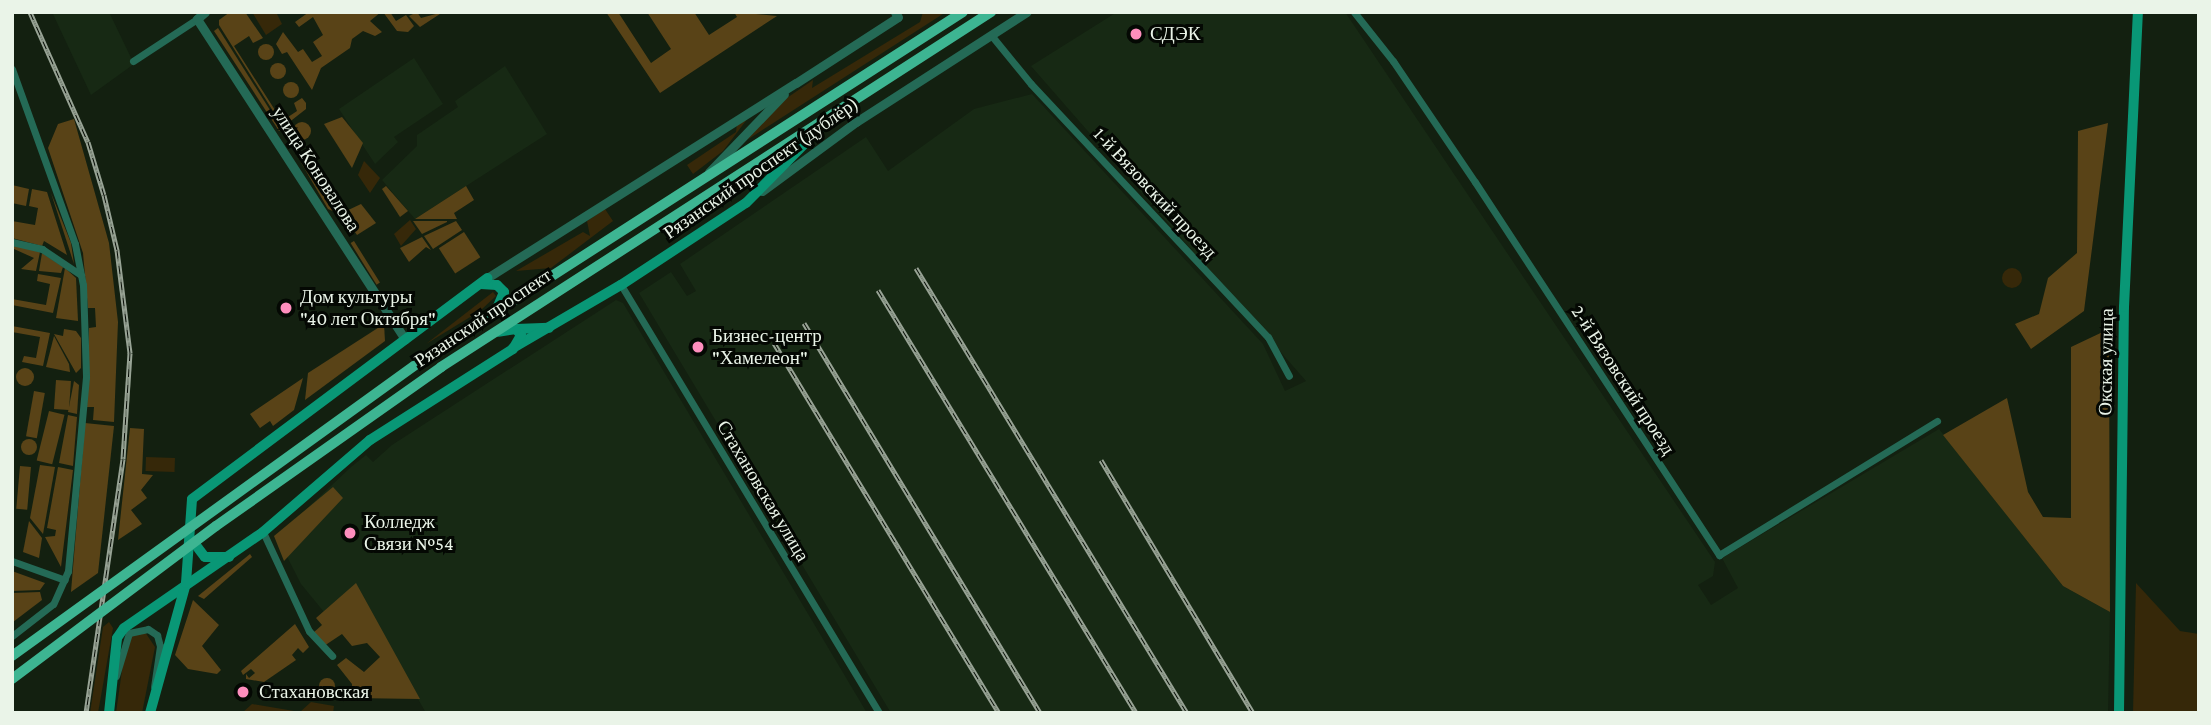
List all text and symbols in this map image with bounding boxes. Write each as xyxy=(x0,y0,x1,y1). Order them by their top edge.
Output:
place label: СДЭК xyxy=(1150,23,1200,45)
marker: СДЭК xyxy=(1128,26,1144,42)
street label: Рязанский проспект (дублёр) xyxy=(659,92,863,244)
street label: улица Коновалова xyxy=(267,102,365,236)
street label: 1-й Вязовский проезд xyxy=(1088,123,1222,263)
street label: Рязанский проспект xyxy=(410,264,556,372)
place label: Дом культуры "40 лет Октября" xyxy=(300,286,436,330)
marker: Дом культуры "40 лет Октября" xyxy=(278,300,294,316)
street label: 2-й Вязовский проезд xyxy=(1566,301,1680,459)
street label: Окская улица xyxy=(2094,308,2118,416)
place label: Бизнес-центр "Хамелеон" xyxy=(712,325,822,369)
marker: Бизнес-центр "Хамелеон" xyxy=(690,339,706,355)
street label: Стахановская улица xyxy=(712,416,814,566)
place label: Колледж Связи №54 xyxy=(364,511,454,555)
marker: Колледж Связи №54 xyxy=(342,525,358,541)
place label: Стахановская xyxy=(259,681,369,703)
marker: Стахановская xyxy=(233,682,253,702)

